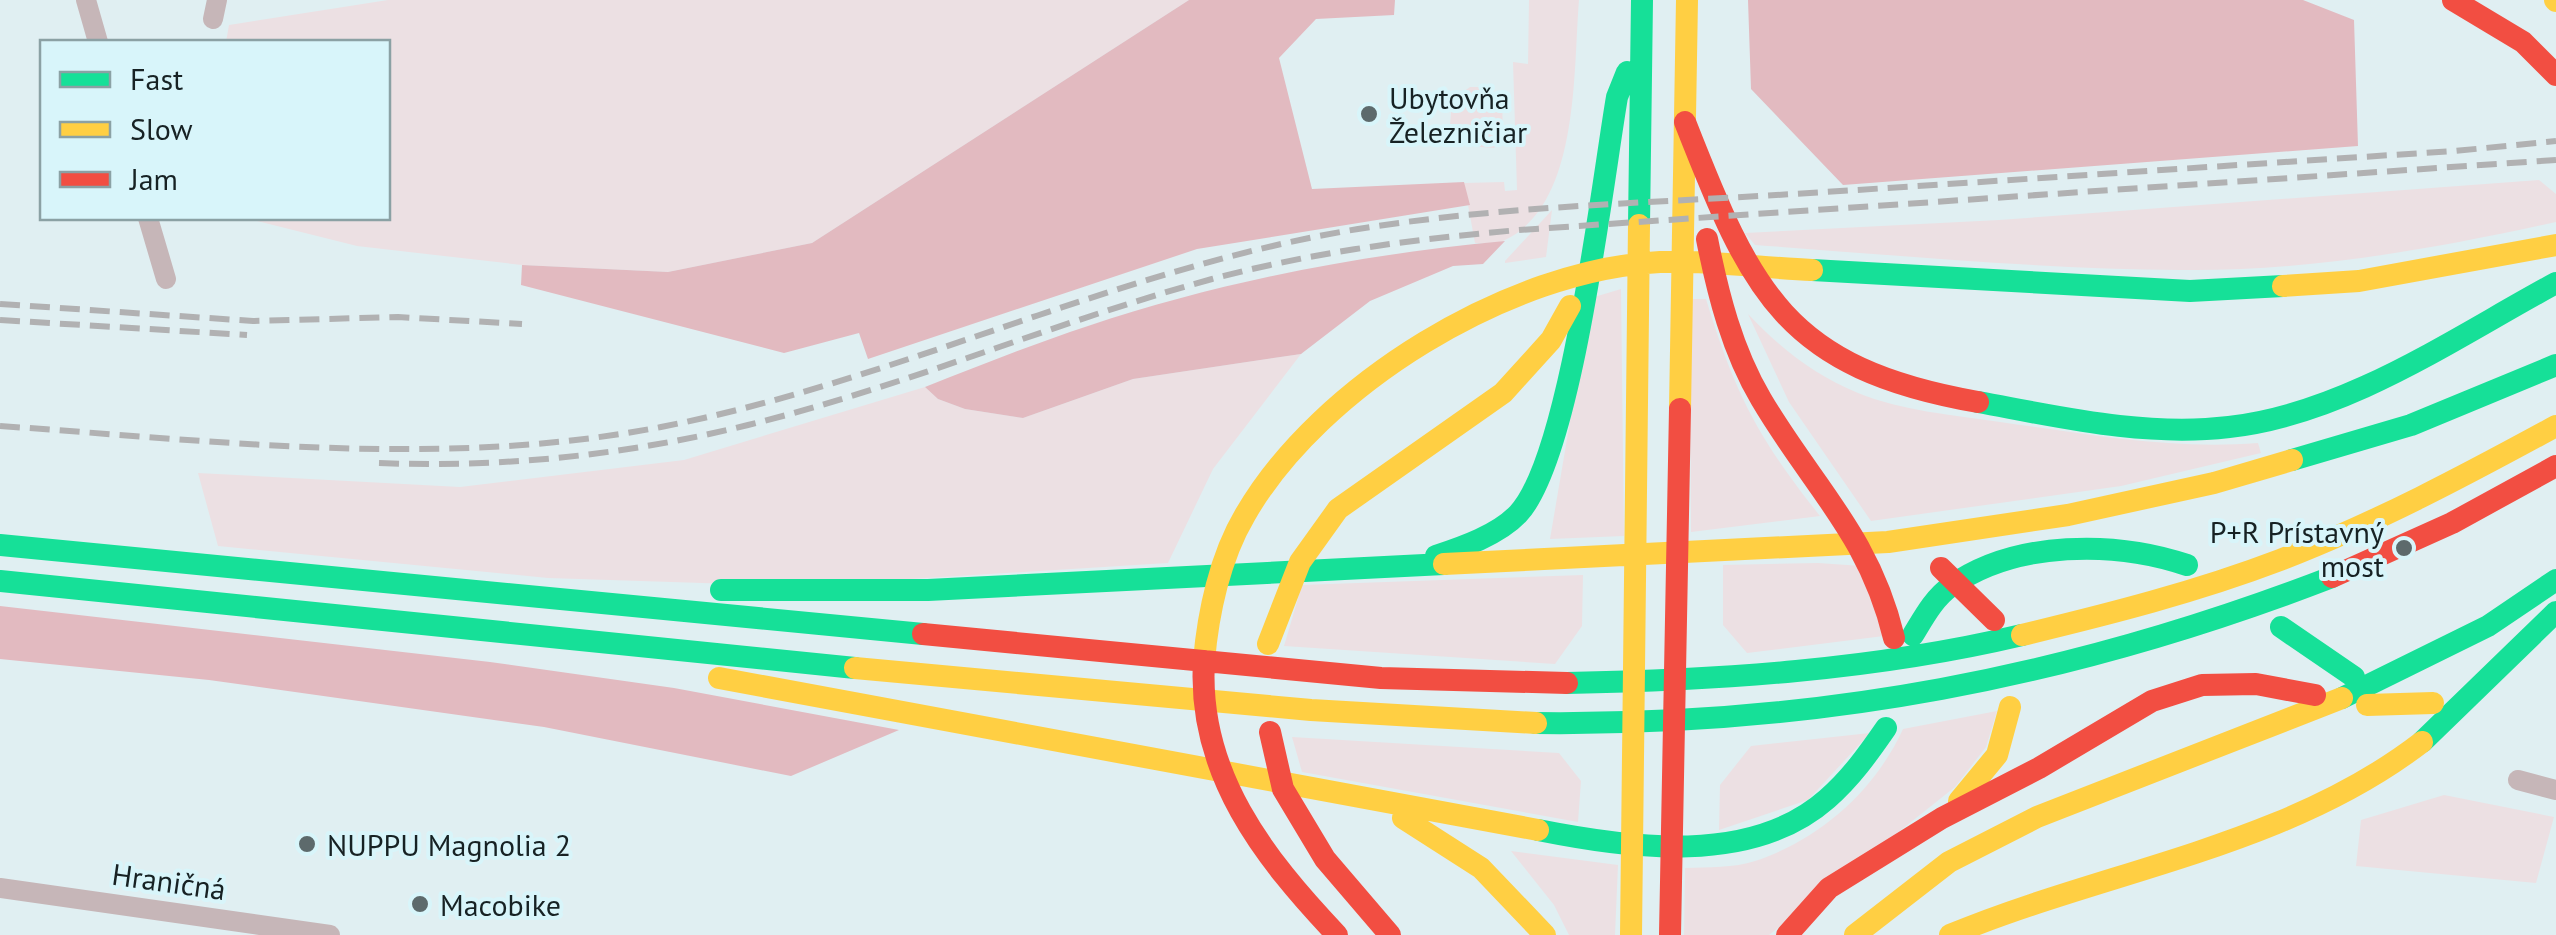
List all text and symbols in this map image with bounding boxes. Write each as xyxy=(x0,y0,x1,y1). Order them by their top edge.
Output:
legend xyxy=(40,40,390,220)
text: Fast xyxy=(130,59,183,98)
place label: Ubytovňa Železničiar xyxy=(1389,78,1527,151)
marker: Ubytovňa Železničiar xyxy=(1358,103,1380,125)
text: Slow xyxy=(130,109,193,148)
text: Jam xyxy=(128,159,178,198)
place label: P+R Prístavný most xyxy=(2210,512,2384,585)
marker: P+R Prístavný most xyxy=(2393,537,2415,559)
place label: NUPPU Magnolia 2 xyxy=(327,825,571,864)
marker: NUPPU Magnolia 2 xyxy=(296,833,318,855)
street label: Hraničná xyxy=(110,854,228,908)
place label: Macobike xyxy=(440,885,561,924)
marker: Macobike xyxy=(409,893,431,915)

